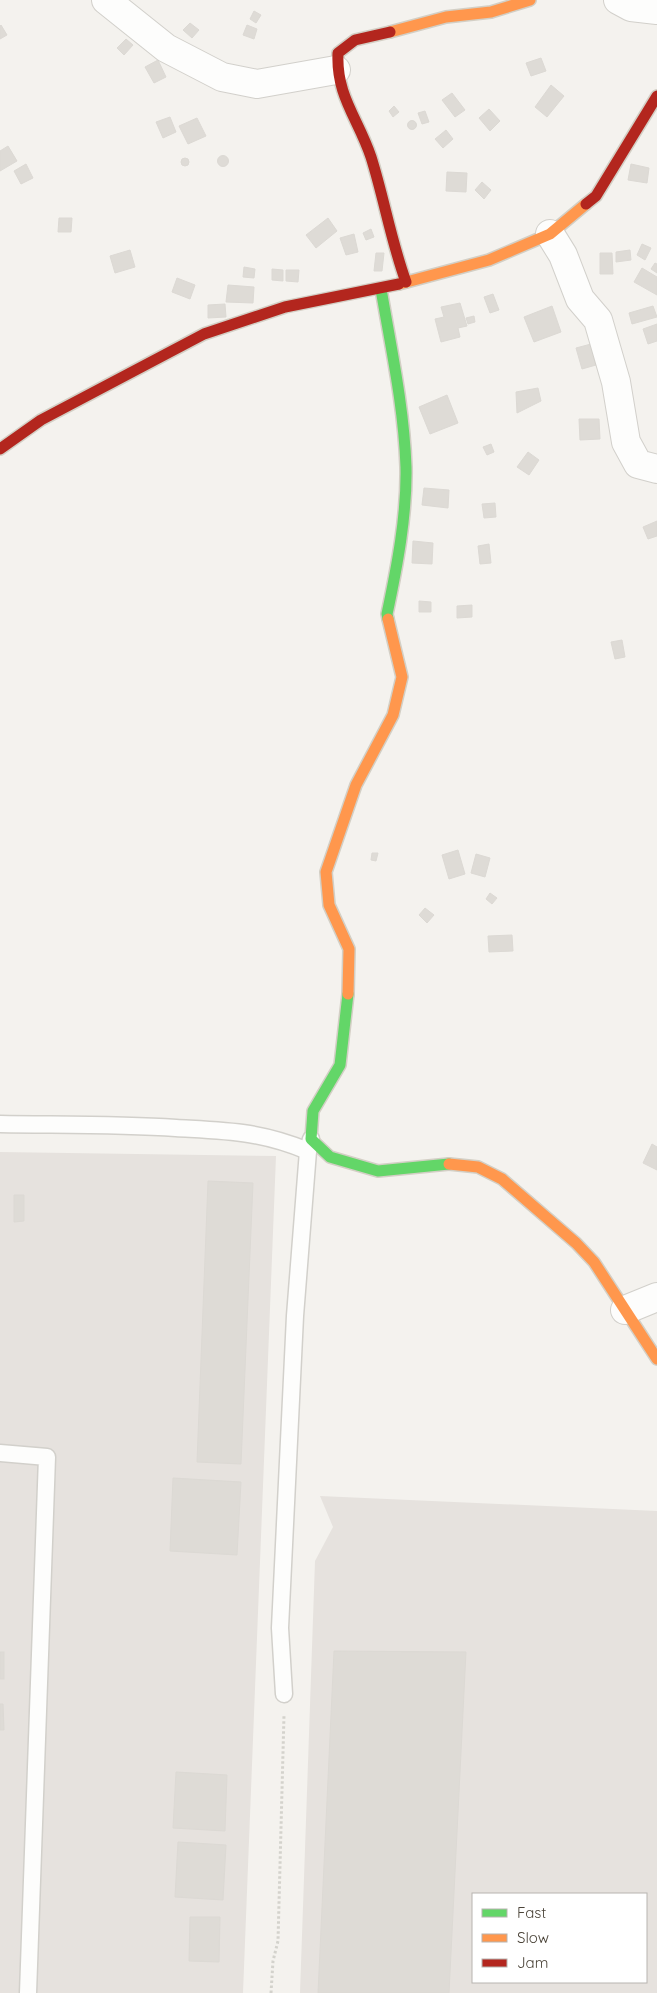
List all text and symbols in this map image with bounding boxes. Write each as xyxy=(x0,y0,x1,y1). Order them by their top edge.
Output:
legend xyxy=(472,1893,647,1983)
text: Fast xyxy=(517,1903,546,1922)
text: Slow xyxy=(517,1928,549,1947)
text: Jam xyxy=(517,1953,548,1972)

